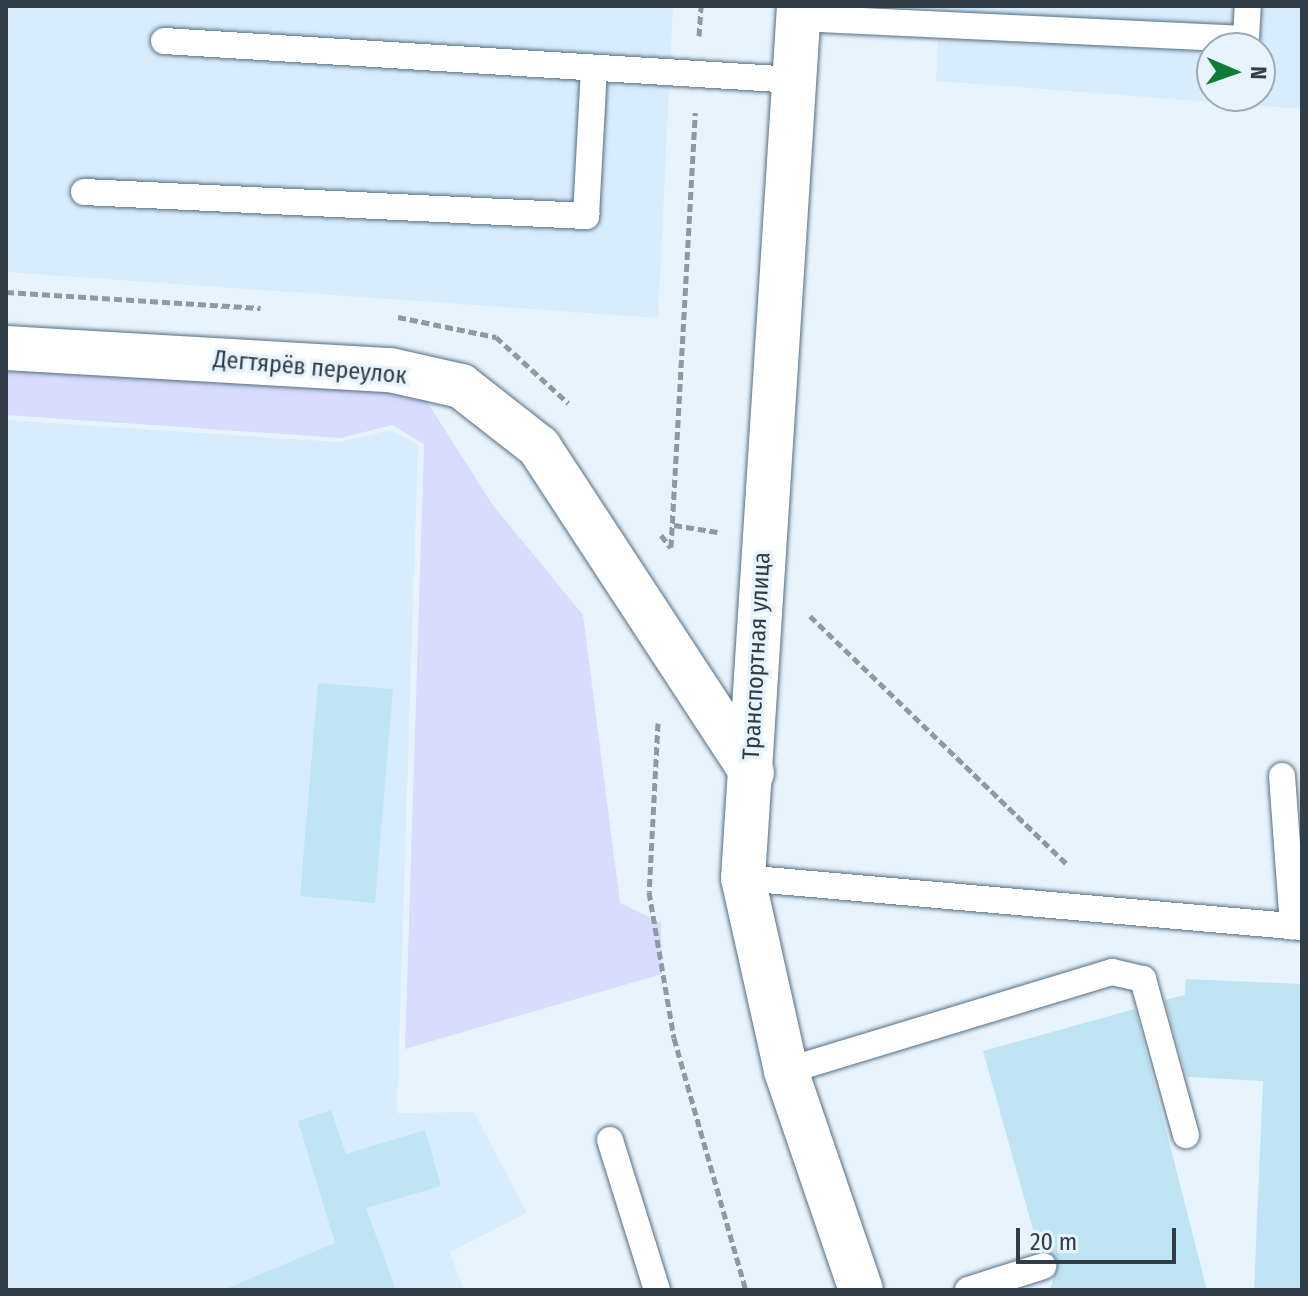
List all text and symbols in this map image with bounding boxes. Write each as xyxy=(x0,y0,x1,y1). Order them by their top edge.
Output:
north arrow xyxy=(1196,32,1276,112)
text: N xyxy=(1245,66,1272,80)
street label: Дегтярёв переулок xyxy=(212,345,408,391)
street label: Транспортная улица xyxy=(737,551,777,761)
scale bar xyxy=(1020,1212,1180,1262)
text: 20 m xyxy=(1030,1228,1077,1256)

